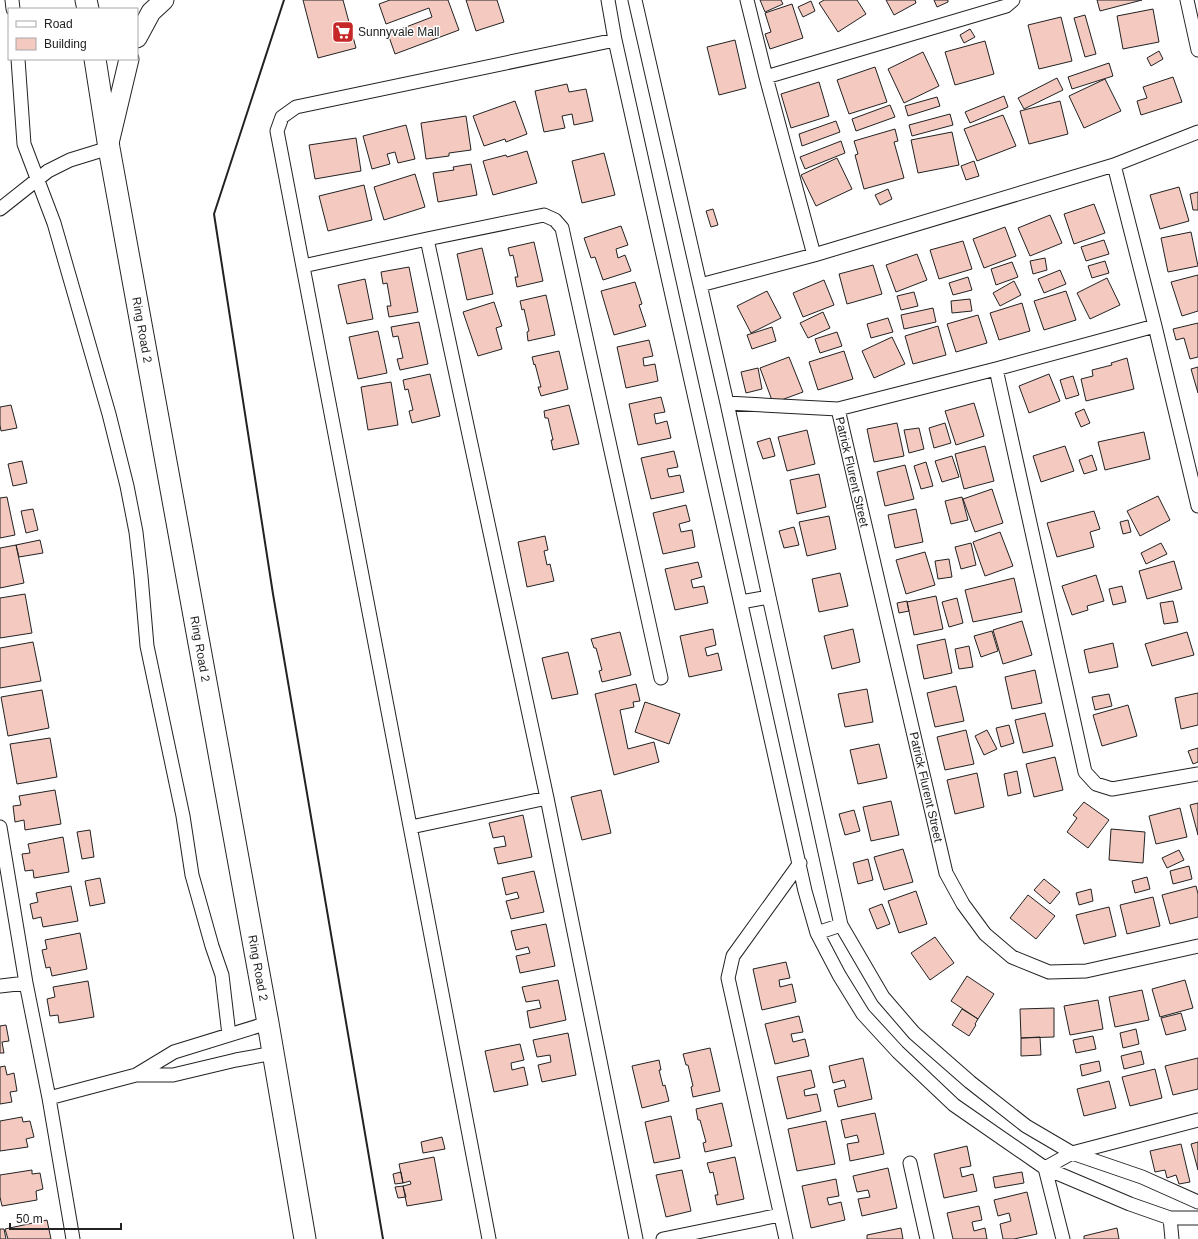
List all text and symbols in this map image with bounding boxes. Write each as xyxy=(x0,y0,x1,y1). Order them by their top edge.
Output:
legend xyxy=(8,8,138,60)
text: Road xyxy=(44,17,73,31)
supermarket icon: Sunnyvale Mall xyxy=(330,19,356,45)
place label: Sunnyvale Mall xyxy=(358,25,439,39)
text: Building xyxy=(44,37,87,51)
street label: Ring Road 2 xyxy=(129,296,155,364)
street label: Patrick Flurent Street xyxy=(833,416,872,529)
street label: Ring Road 2 xyxy=(187,615,213,683)
street label: Patrick Flurent Street xyxy=(907,731,946,844)
street label: Ring Road 2 xyxy=(245,934,271,1002)
scale bar xyxy=(10,1205,121,1231)
text: 50 m xyxy=(16,1212,43,1226)

